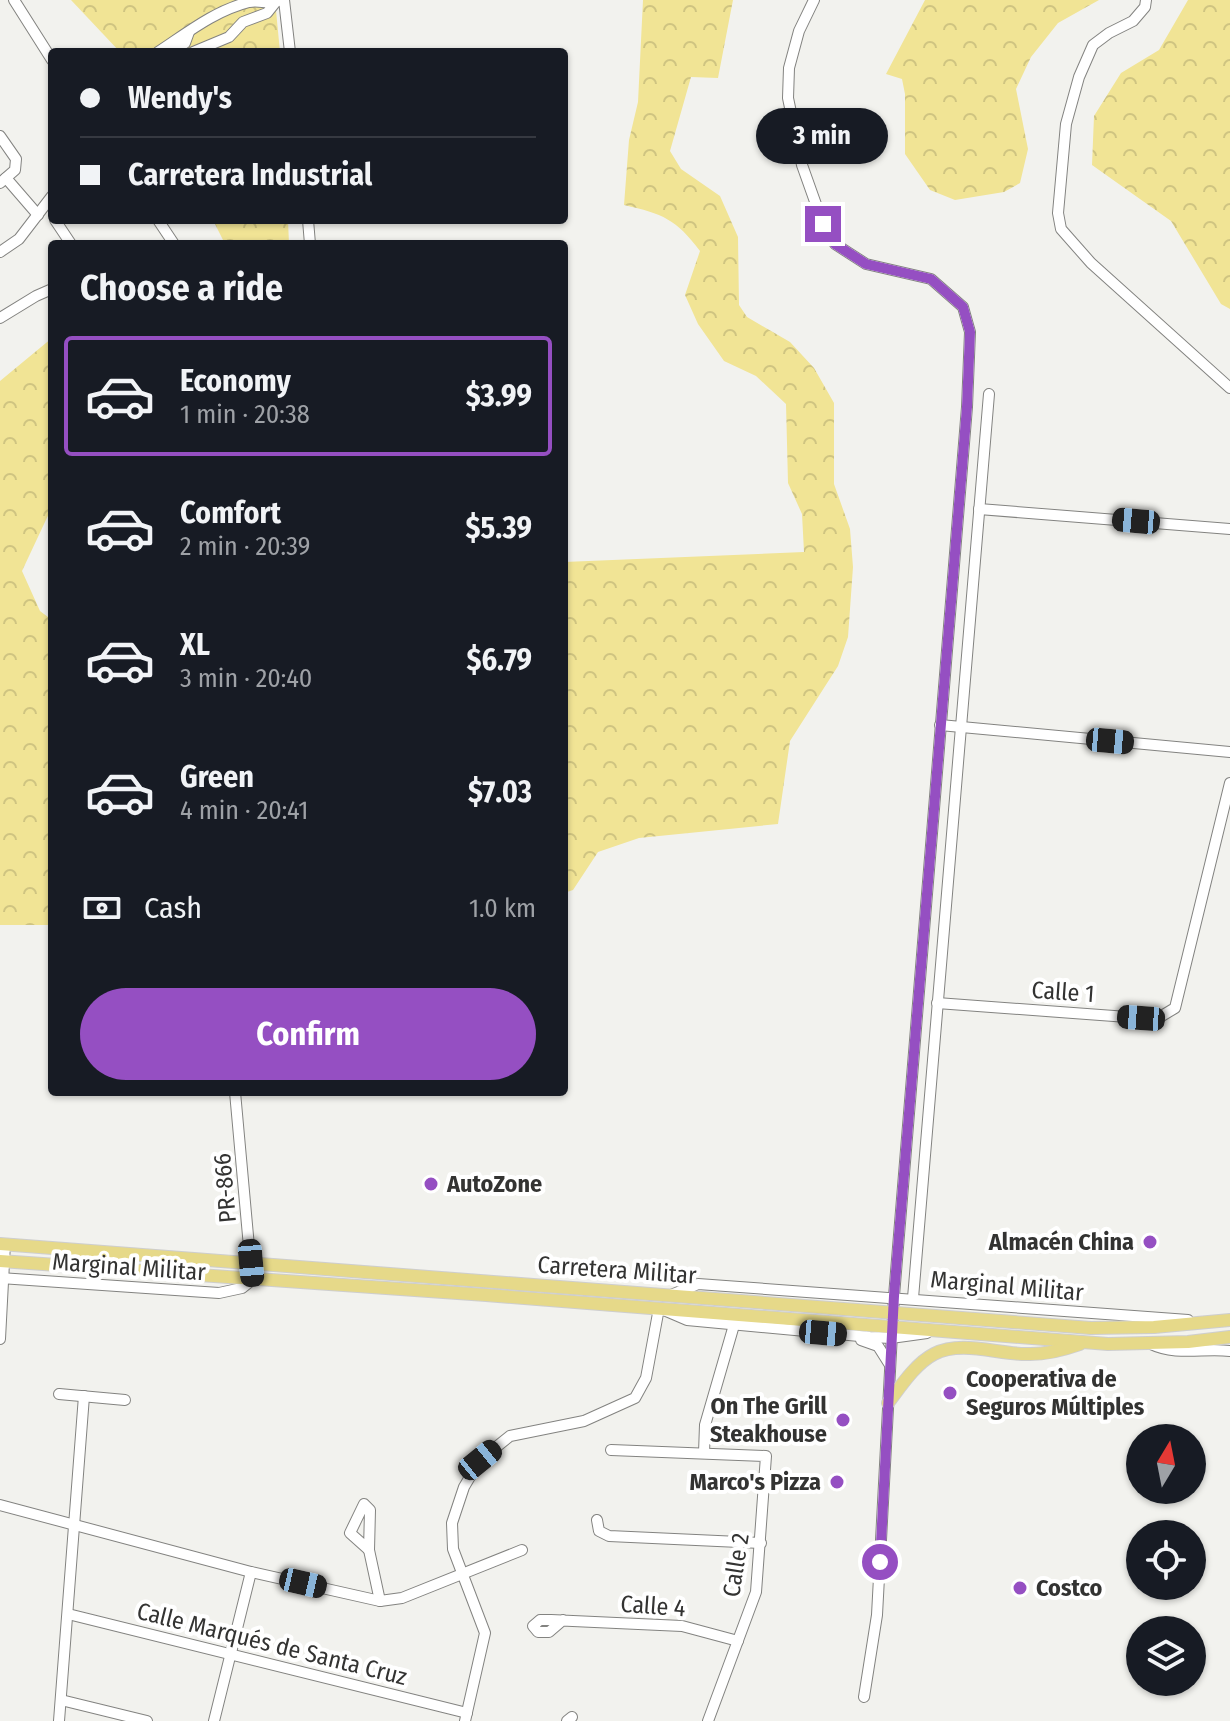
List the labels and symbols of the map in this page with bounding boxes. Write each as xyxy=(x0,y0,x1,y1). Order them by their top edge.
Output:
callout: 3 min xyxy=(757,108,889,164)
route end xyxy=(805,206,841,242)
car xyxy=(1111,507,1161,535)
car xyxy=(1085,727,1135,755)
street label: Calle 1 xyxy=(1031,976,1095,1008)
car xyxy=(1116,1004,1166,1032)
street label: PR-866 xyxy=(208,1152,242,1224)
place label: AutoZone xyxy=(446,1170,542,1198)
marker: AutoZone xyxy=(422,1175,440,1193)
place label: Almacén China xyxy=(988,1228,1134,1256)
marker: Almacén China xyxy=(1141,1233,1159,1251)
car xyxy=(237,1238,265,1288)
street label: Marginal Militar xyxy=(51,1248,207,1286)
street label: Carretera Militar xyxy=(537,1250,698,1290)
street label: Marginal Militar xyxy=(929,1265,1085,1307)
car xyxy=(798,1319,848,1347)
place label: Cooperativa de Seguros Múltiples xyxy=(966,1365,1145,1421)
marker: Cooperativa de Seguros Múltiples xyxy=(941,1384,959,1402)
place label: On The Grill Steakhouse xyxy=(710,1392,827,1448)
marker: On The Grill Steakhouse xyxy=(834,1411,852,1429)
north arrow xyxy=(1126,1424,1206,1504)
car xyxy=(454,1436,506,1484)
place label: Marco's Pizza xyxy=(689,1468,821,1496)
marker: Marco's Pizza xyxy=(828,1473,846,1491)
street label: Calle 2 xyxy=(717,1531,755,1599)
route start xyxy=(862,1544,898,1580)
car xyxy=(277,1566,329,1600)
place label: Costco xyxy=(1036,1574,1102,1602)
marker: Costco xyxy=(1011,1579,1029,1597)
street label: Calle 4 xyxy=(620,1590,686,1622)
street label: Calle Marqués de Santa Cruz xyxy=(134,1597,410,1691)

